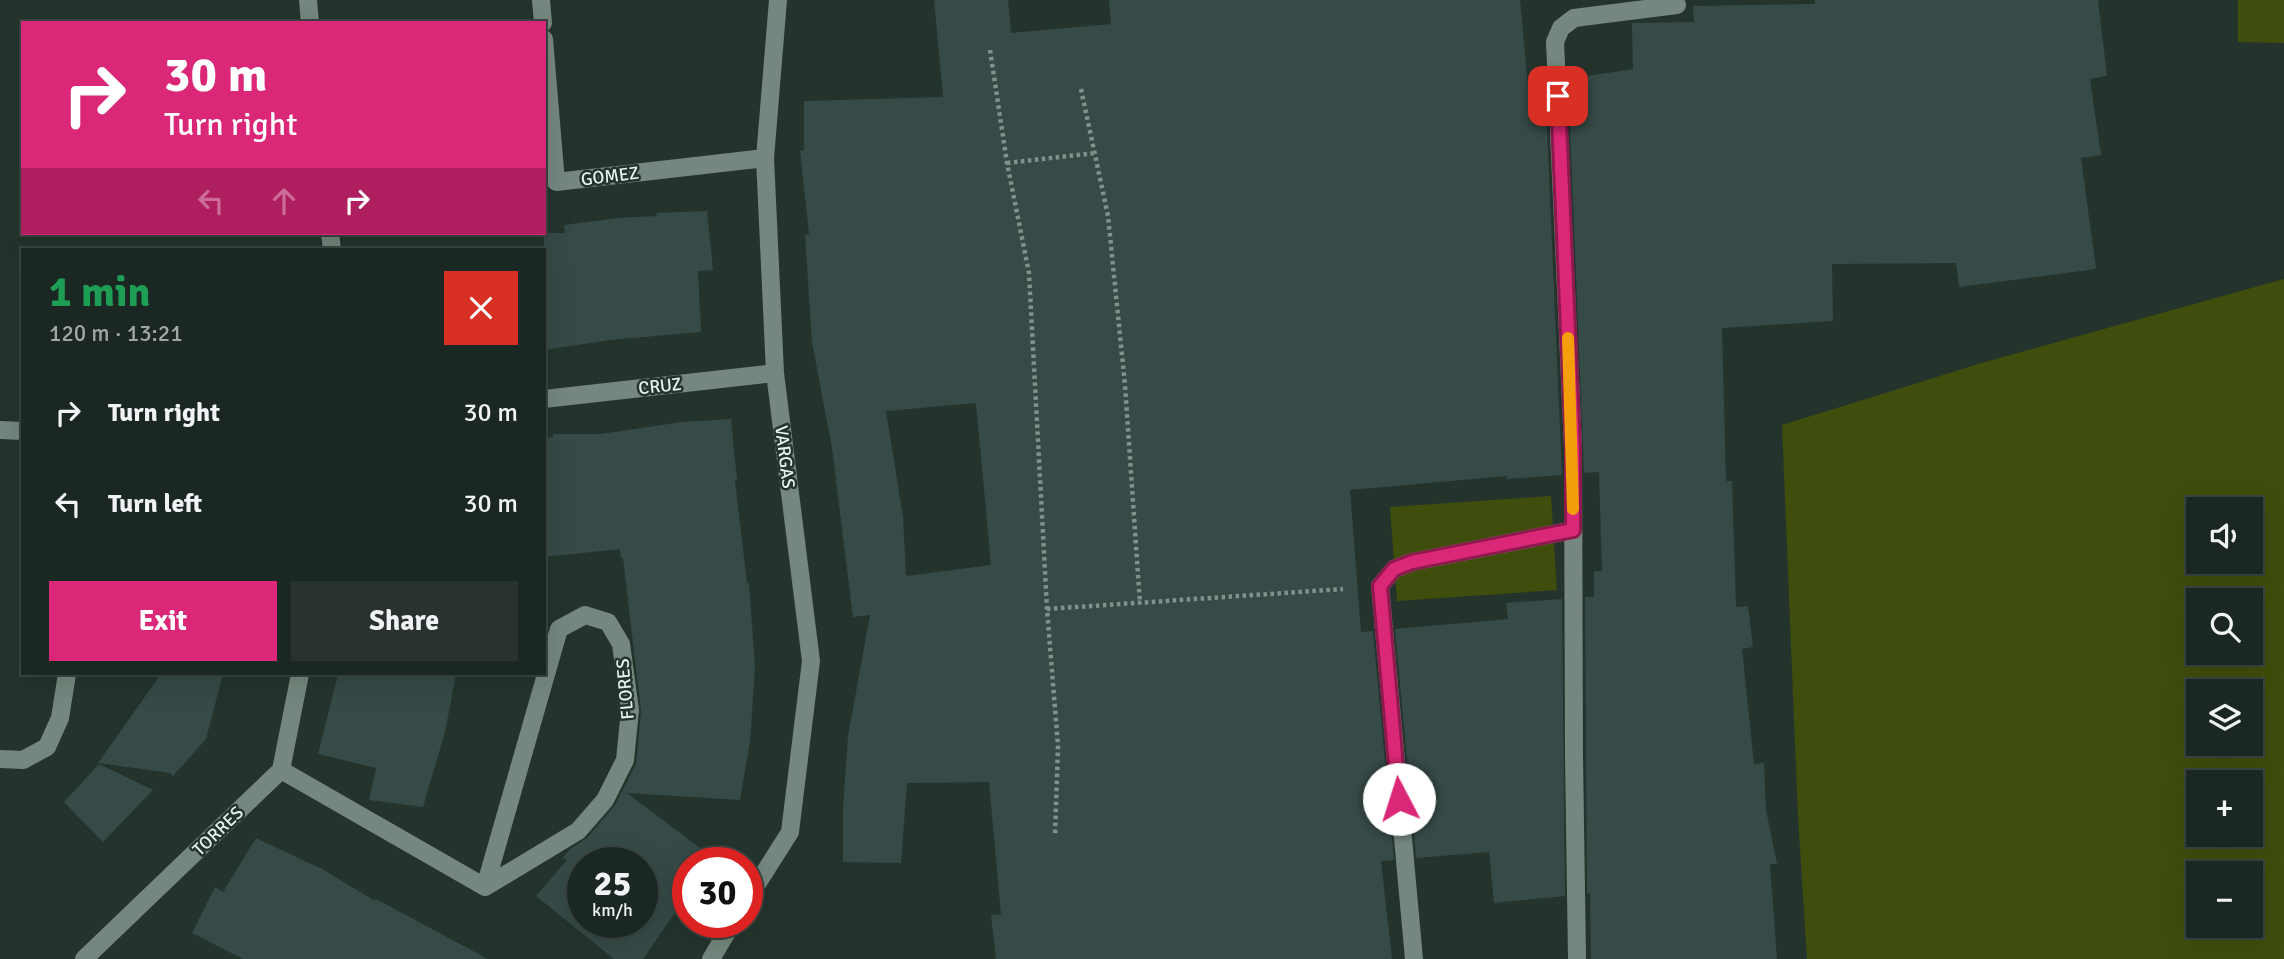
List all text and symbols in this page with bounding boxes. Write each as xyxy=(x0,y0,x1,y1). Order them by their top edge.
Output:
text: 30 m xyxy=(164,45,267,105)
icon: right xyxy=(49,49,140,140)
pin xyxy=(1528,66,1588,126)
icon: arrive xyxy=(1539,77,1577,115)
text: Turn right xyxy=(164,105,297,144)
street label: GOMEZ xyxy=(580,162,640,190)
icon: left xyxy=(192,182,230,220)
icon: ahead xyxy=(265,182,303,220)
icon: right xyxy=(338,182,376,220)
text: 1 min xyxy=(49,267,150,318)
button: close xyxy=(444,271,518,345)
text: 120 m · 13:21 xyxy=(49,319,183,348)
street label: CRUZ xyxy=(637,373,683,399)
icon: right xyxy=(49,394,87,432)
text: Turn right xyxy=(108,397,220,429)
text: 30 m xyxy=(463,397,518,429)
street label: VARGAS xyxy=(770,424,800,490)
icon: left xyxy=(49,485,87,523)
text: Turn left xyxy=(108,488,202,520)
text: 30 m xyxy=(463,488,518,520)
map controls xyxy=(2186,497,2263,938)
button: sound xyxy=(2186,497,2263,574)
button: Exit xyxy=(49,581,277,661)
button: Share xyxy=(291,581,518,661)
button: search xyxy=(2186,588,2263,665)
street label: FLORES xyxy=(611,658,639,720)
button: layers xyxy=(2186,679,2263,756)
position arrow xyxy=(1362,762,1436,836)
button: + xyxy=(2186,770,2263,847)
street label: TORRES xyxy=(188,802,248,860)
speed limit sign: 30 xyxy=(672,847,763,938)
button: − xyxy=(2186,861,2263,938)
text: 25 xyxy=(594,862,631,905)
text: km/h xyxy=(592,899,633,921)

